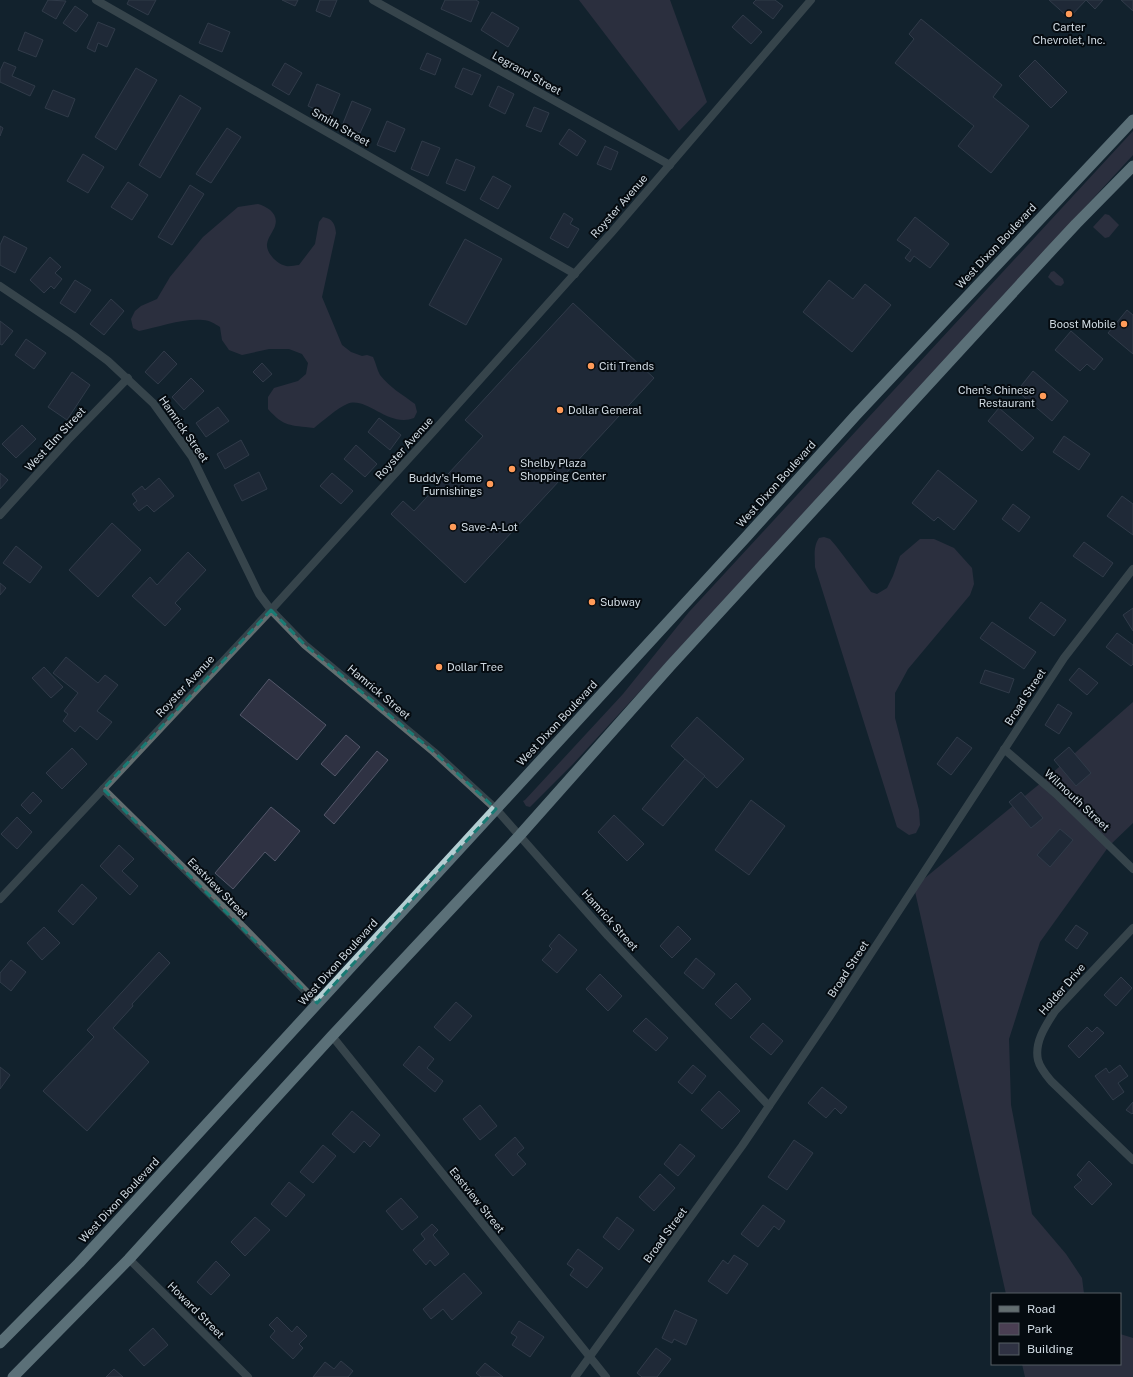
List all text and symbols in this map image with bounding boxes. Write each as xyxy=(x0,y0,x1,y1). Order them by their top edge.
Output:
marker: Carter Chevrolet, Inc. xyxy=(1064,9,1074,19)
place label: Carter Chevrolet, Inc. xyxy=(1033,21,1105,46)
street label: Legrand Street xyxy=(490,49,564,97)
street label: Smith Street xyxy=(310,106,372,148)
street label: Royster Avenue xyxy=(588,172,650,240)
street label: West Dixon Boulevard xyxy=(954,201,1038,291)
place label: Boost Mobile xyxy=(1049,318,1116,330)
marker: Boost Mobile xyxy=(1119,319,1129,329)
place label: Citi Trends xyxy=(599,360,654,372)
marker: Citi Trends xyxy=(586,361,596,371)
place label: Chen's Chinese Restaurant xyxy=(958,384,1035,409)
marker: Chen's Chinese Restaurant xyxy=(1038,391,1048,401)
street label: Hamrick Street xyxy=(157,394,211,464)
place label: Dollar General xyxy=(568,404,642,416)
street label: West Elm Street xyxy=(22,405,88,473)
marker: Dollar General xyxy=(555,405,565,415)
street label: Royster Avenue xyxy=(373,414,435,482)
street label: West Dixon Boulevard xyxy=(734,438,818,530)
place label: Shelby Plaza Shopping Center xyxy=(520,457,606,482)
marker: Shelby Plaza Shopping Center xyxy=(507,464,517,474)
place label: Buddy's Home Furnishings xyxy=(409,472,482,497)
marker: Buddy's Home Furnishings xyxy=(485,479,495,489)
place label: Save-A-Lot xyxy=(461,521,518,533)
marker: Save-A-Lot xyxy=(448,522,458,532)
place label: Subway xyxy=(600,596,641,608)
marker: Subway xyxy=(587,597,597,607)
street label: Royster Avenue xyxy=(153,653,217,719)
place label: Dollar Tree xyxy=(447,661,503,673)
street label: Hamrick Street xyxy=(345,662,413,722)
marker: Dollar Tree xyxy=(434,662,444,672)
street label: Broad Street xyxy=(1002,666,1048,728)
street label: West Dixon Boulevard xyxy=(515,678,599,768)
street label: Wilmouth Street xyxy=(1042,767,1112,833)
street label: Eastview Street xyxy=(185,855,251,921)
street label: Hamrick Street xyxy=(579,887,641,953)
street label: West Dixon Boulevard xyxy=(296,916,380,1008)
street label: Broad Street xyxy=(825,938,871,1000)
street label: Holder Drive xyxy=(1037,961,1087,1017)
street label: West Dixon Boulevard xyxy=(77,1155,161,1245)
street label: Eastview Street xyxy=(447,1165,507,1235)
street label: Broad Street xyxy=(641,1205,689,1265)
street label: Howard Street xyxy=(165,1279,227,1341)
legend xyxy=(991,1293,1121,1365)
text: Road xyxy=(1027,1302,1055,1316)
text: Park xyxy=(1027,1322,1053,1336)
text: Building xyxy=(1027,1342,1073,1356)

